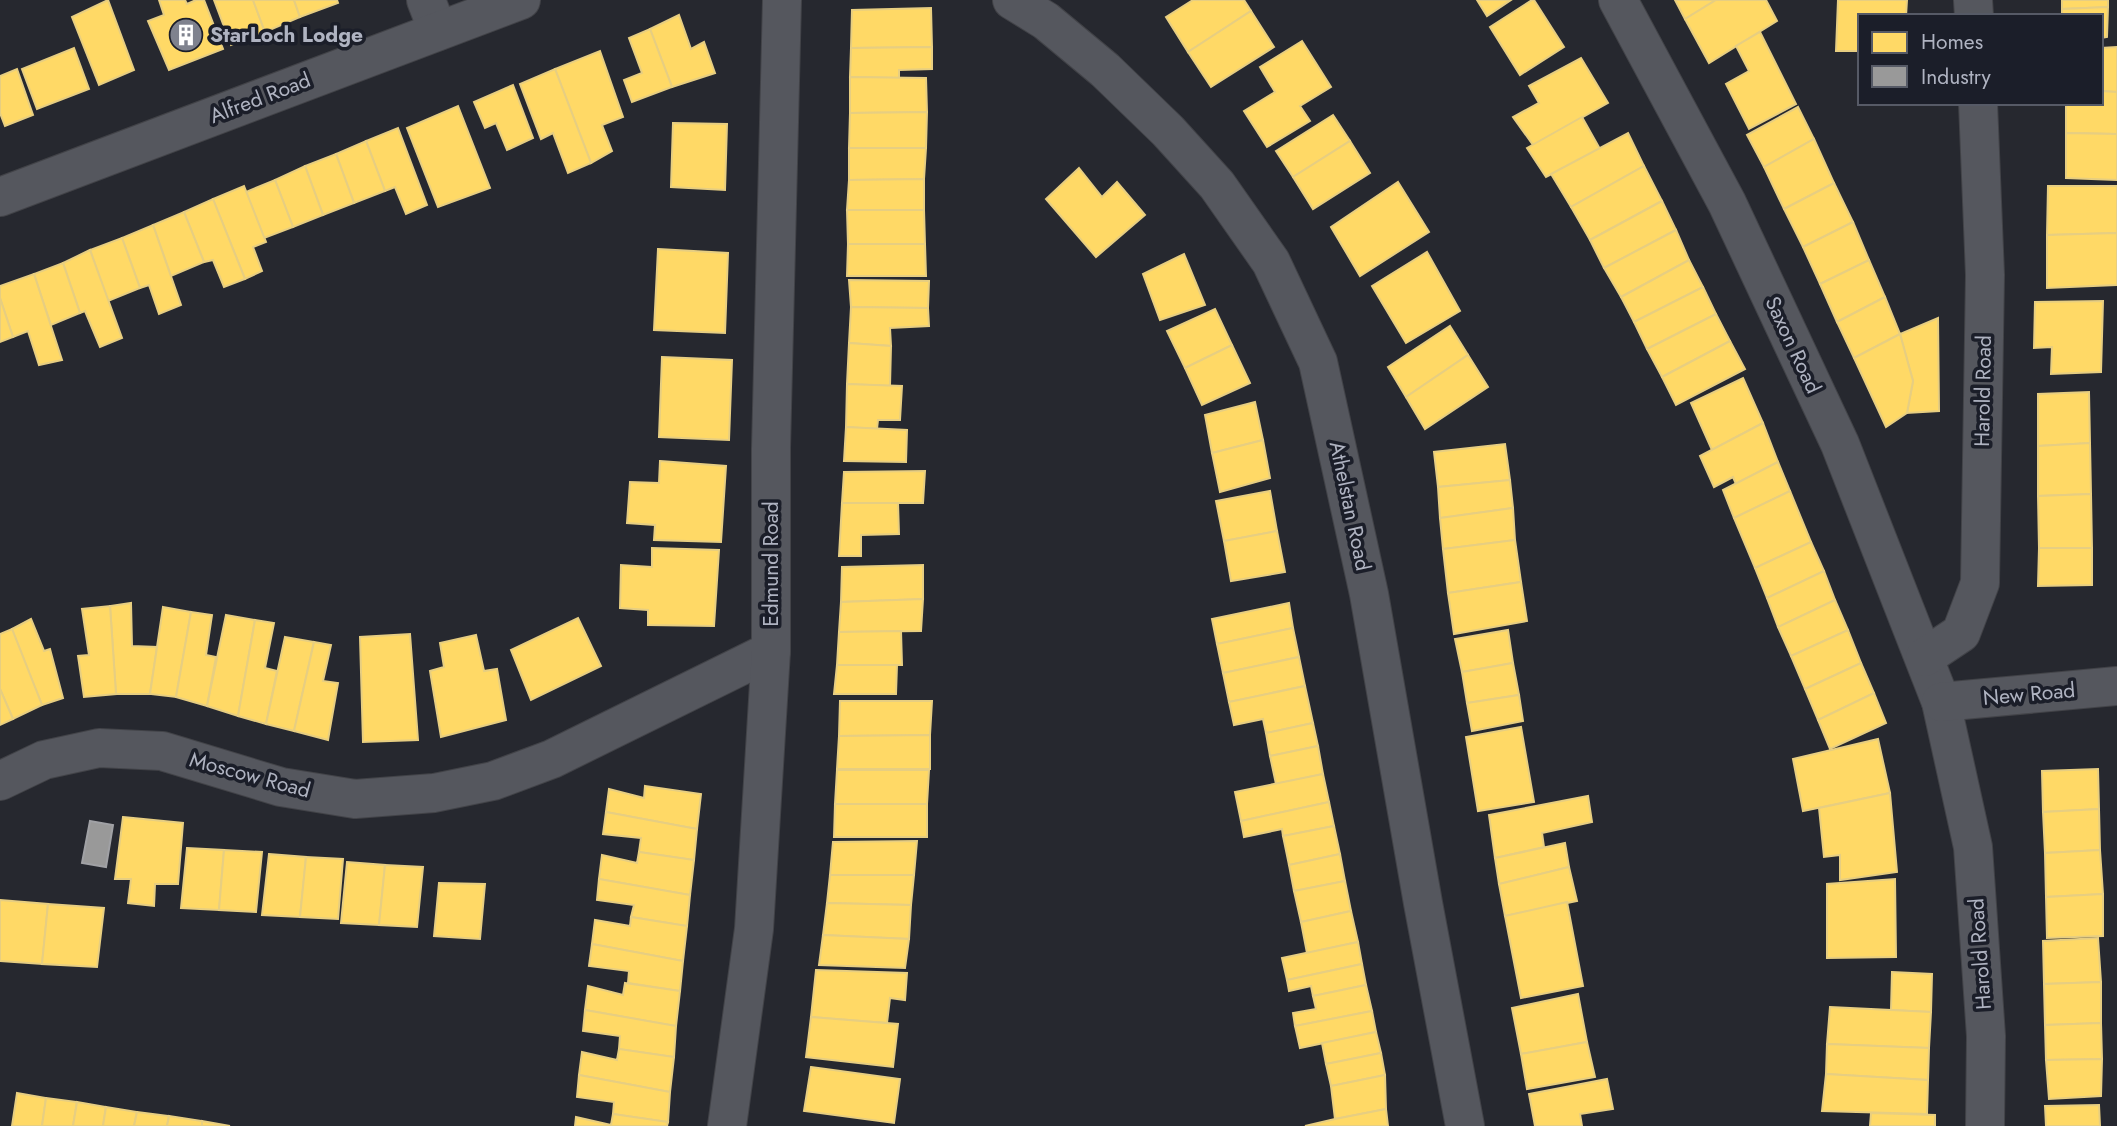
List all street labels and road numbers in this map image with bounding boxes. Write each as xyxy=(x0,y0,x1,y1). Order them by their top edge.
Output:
street label: Alfred Road xyxy=(205,65,315,131)
street label: Saxon Road xyxy=(1757,291,1829,399)
street label: Harold Road xyxy=(1967,335,1999,447)
street label: Athelstan Road xyxy=(1322,438,1378,574)
street label: Edmund Road xyxy=(756,501,786,627)
street label: New Road xyxy=(1982,675,2076,713)
street label: Moscow Road xyxy=(186,744,314,806)
street label: Harold Road xyxy=(1961,897,1999,1011)

